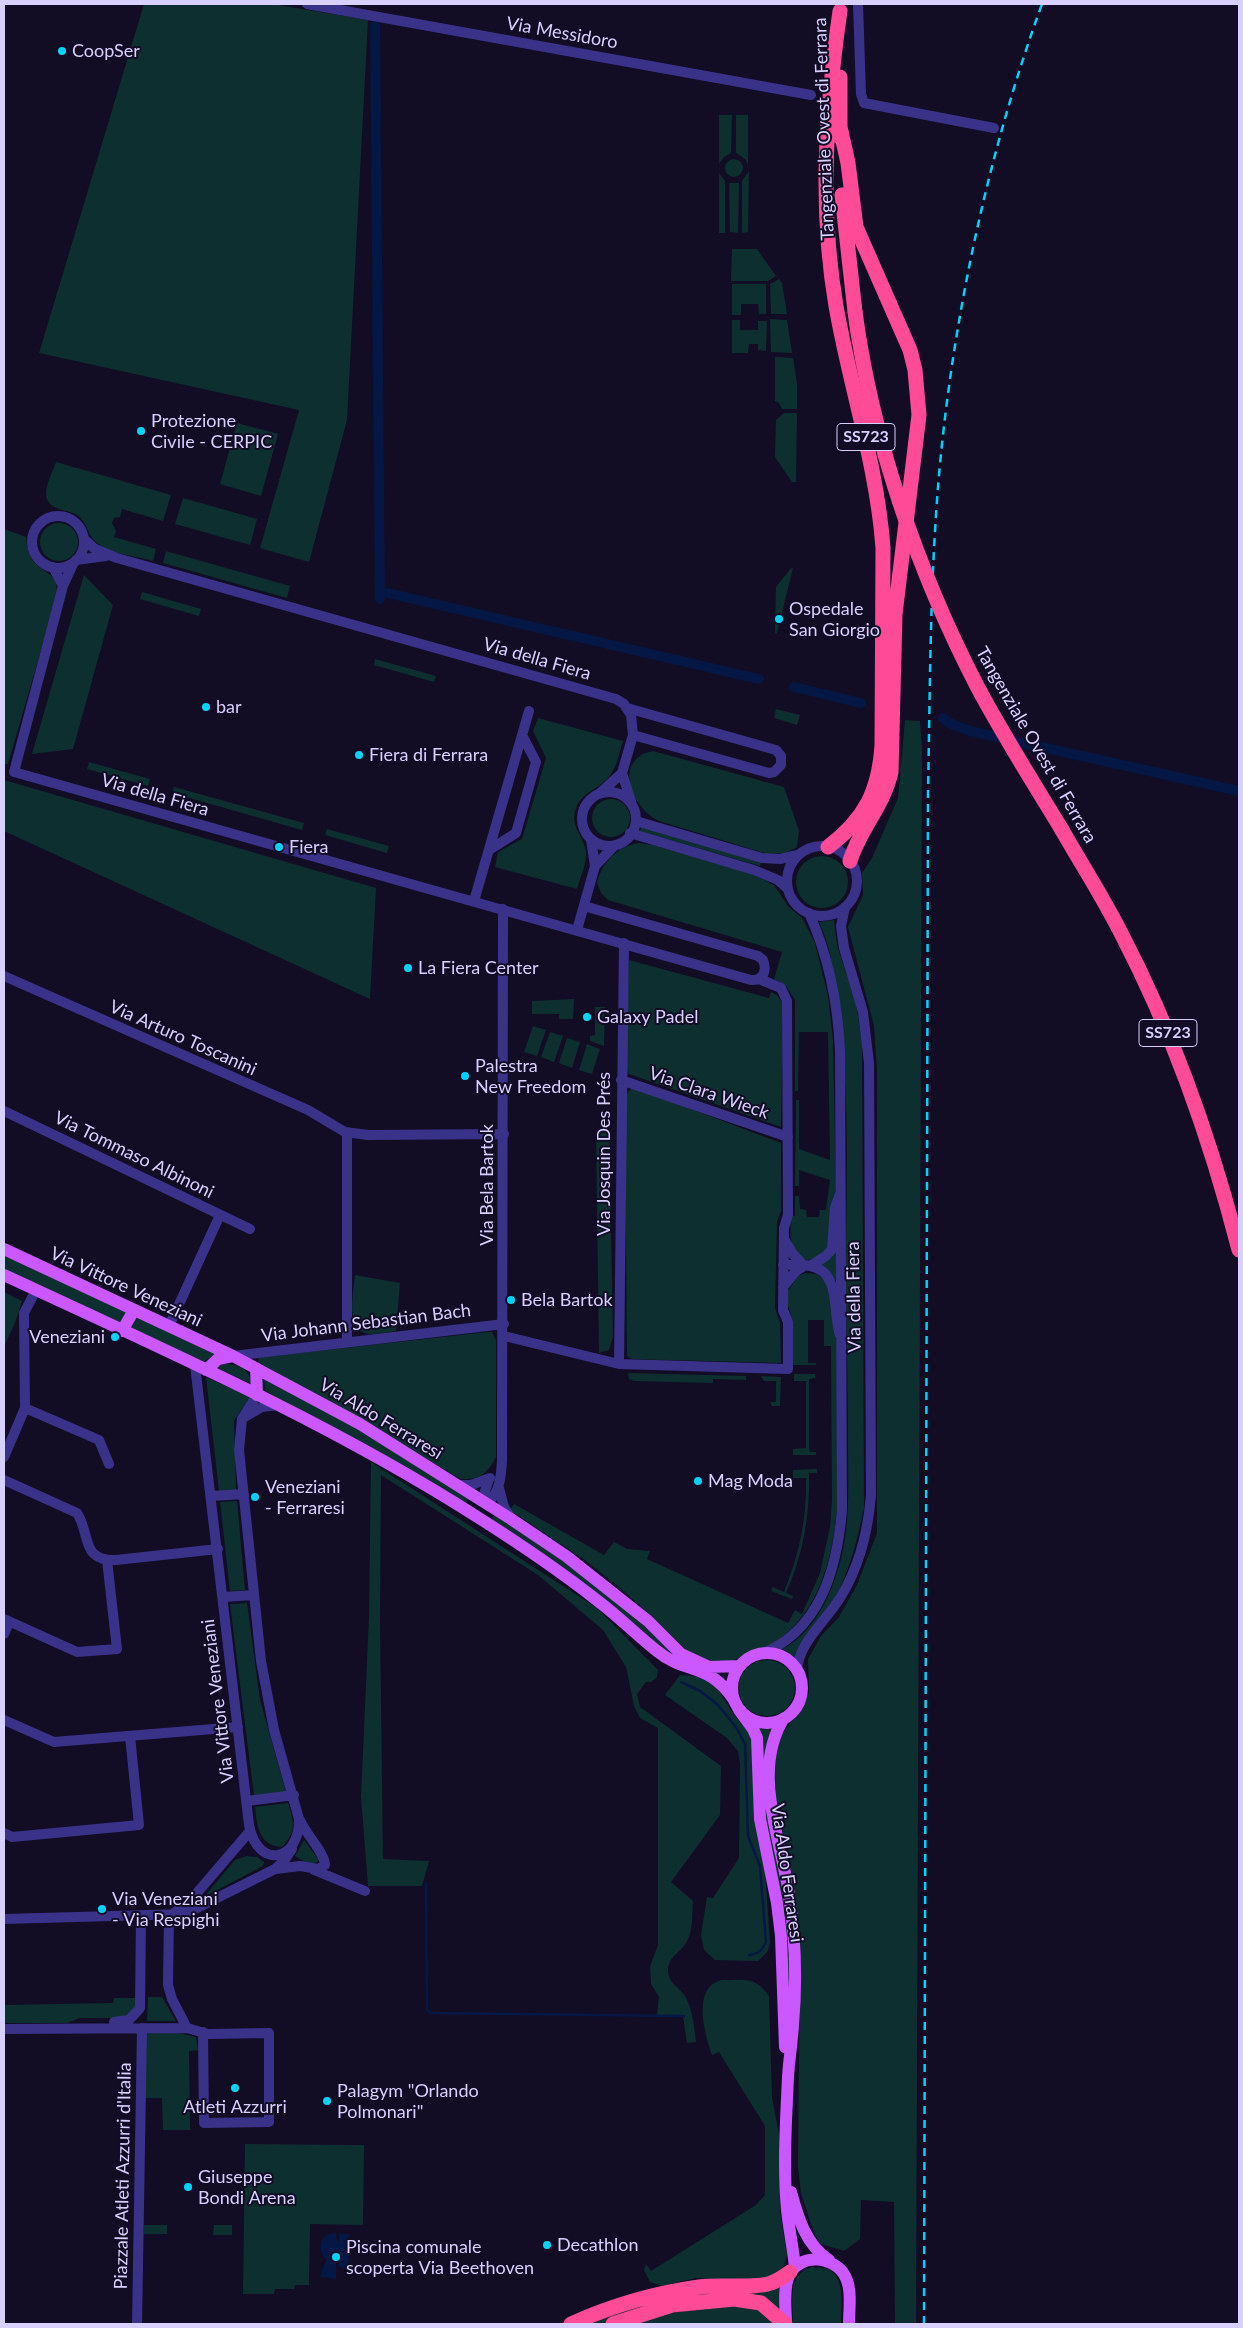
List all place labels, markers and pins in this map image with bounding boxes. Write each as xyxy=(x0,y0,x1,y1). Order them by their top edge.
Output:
place label: CoopSer xyxy=(72,40,140,62)
marker: CoopSer xyxy=(56,45,68,57)
place label: Protezione Civile - CERPIC xyxy=(151,410,272,452)
marker: Protezione Civile - CERPIC xyxy=(135,425,147,437)
place label: Ospedale San Giorgio xyxy=(789,598,880,640)
marker: Ospedale San Giorgio xyxy=(773,613,785,625)
place label: bar xyxy=(216,696,242,718)
marker: bar xyxy=(200,701,212,713)
place label: Fiera di Ferrara xyxy=(369,744,488,766)
marker: Fiera di Ferrara xyxy=(353,749,365,761)
place label: Fiera xyxy=(289,836,328,858)
marker: Fiera xyxy=(273,841,285,853)
place label: La Fiera Center xyxy=(418,957,538,979)
marker: La Fiera Center xyxy=(402,962,414,974)
place label: Galaxy Padel xyxy=(597,1006,698,1028)
marker: Galaxy Padel xyxy=(581,1011,593,1023)
place label: Palestra New Freedom xyxy=(475,1055,586,1098)
marker: Palestra New Freedom xyxy=(459,1070,471,1082)
place label: Bela Bartok xyxy=(521,1289,613,1311)
marker: Bela Bartok xyxy=(505,1294,517,1306)
place label: Veneziani xyxy=(29,1326,105,1348)
marker: Veneziani xyxy=(109,1331,121,1343)
place label: Mag Moda xyxy=(708,1470,793,1492)
marker: Mag Moda xyxy=(692,1475,704,1487)
place label: Veneziani - Ferraresi xyxy=(265,1476,345,1518)
marker: Veneziani - Ferraresi xyxy=(249,1491,261,1503)
place label: Via Veneziani - Via Respighi xyxy=(112,1888,219,1930)
marker: Via Veneziani - Via Respighi xyxy=(96,1903,108,1915)
place label: Palagym "Orlando Polmonari" xyxy=(337,2080,479,2122)
marker: Atleti Azzurri xyxy=(229,2082,241,2094)
marker: Palagym "Orlando Polmonari" xyxy=(321,2095,333,2107)
place label: Atleti Azzurri xyxy=(183,2096,287,2118)
place label: Giuseppe Bondi Arena xyxy=(198,2166,296,2208)
marker: Giuseppe Bondi Arena xyxy=(182,2181,194,2193)
place label: Decathlon xyxy=(557,2234,638,2256)
place label: Piscina comunale scoperta Via Beethoven xyxy=(346,2236,534,2278)
marker: Decathlon xyxy=(541,2239,553,2251)
marker: Piscina comunale scoperta Via Beethoven xyxy=(330,2251,342,2263)

